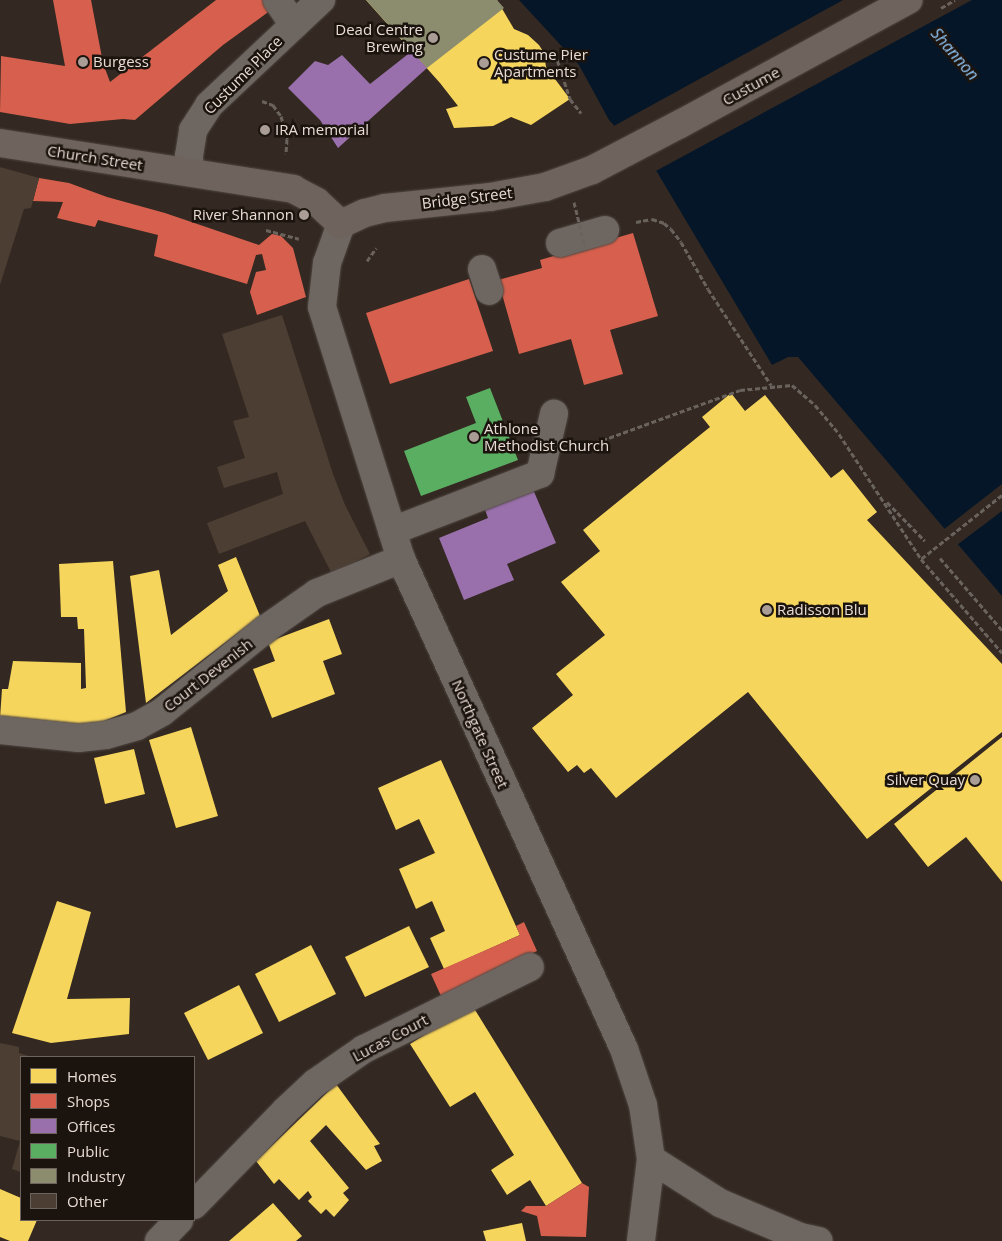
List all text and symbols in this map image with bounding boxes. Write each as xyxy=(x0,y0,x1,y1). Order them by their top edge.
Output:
place label: Dead Centre Brewing xyxy=(335,20,423,55)
water label: Shannon xyxy=(927,24,983,84)
street label: Custume Place xyxy=(200,32,286,118)
marker: Dead Centre Brewing xyxy=(427,32,439,44)
place label: Custume Pier Apartments xyxy=(494,45,588,80)
place label: Burgess xyxy=(93,53,149,71)
marker: Burgess xyxy=(77,56,89,68)
marker: Custume Pier Apartments xyxy=(478,57,490,69)
street label: Custume xyxy=(719,63,783,109)
place label: IRA memorial xyxy=(275,121,369,139)
marker: IRA memorial xyxy=(259,124,271,136)
street label: Church Street xyxy=(46,142,144,174)
street label: Bridge Street xyxy=(421,184,513,212)
place label: River Shannon xyxy=(193,206,294,224)
marker: River Shannon xyxy=(298,209,310,221)
place label: Athlone Methodist Church xyxy=(484,419,609,454)
marker: Athlone Methodist Church xyxy=(468,431,480,443)
place label: Radisson Blu xyxy=(777,601,867,619)
marker: Radisson Blu xyxy=(761,604,773,616)
street label: Court Devenish xyxy=(160,635,256,715)
street label: Northgate Street xyxy=(448,677,512,791)
place label: Silver Quay xyxy=(887,771,965,789)
marker: Silver Quay xyxy=(969,774,981,786)
street label: Lucas Court xyxy=(349,1011,431,1065)
legend xyxy=(20,1056,195,1221)
text: Homes xyxy=(67,1066,117,1086)
text: Shops xyxy=(67,1091,110,1111)
text: Offices xyxy=(67,1116,115,1136)
text: Public xyxy=(67,1141,109,1161)
text: Industry xyxy=(67,1166,125,1186)
text: Other xyxy=(67,1191,108,1211)

